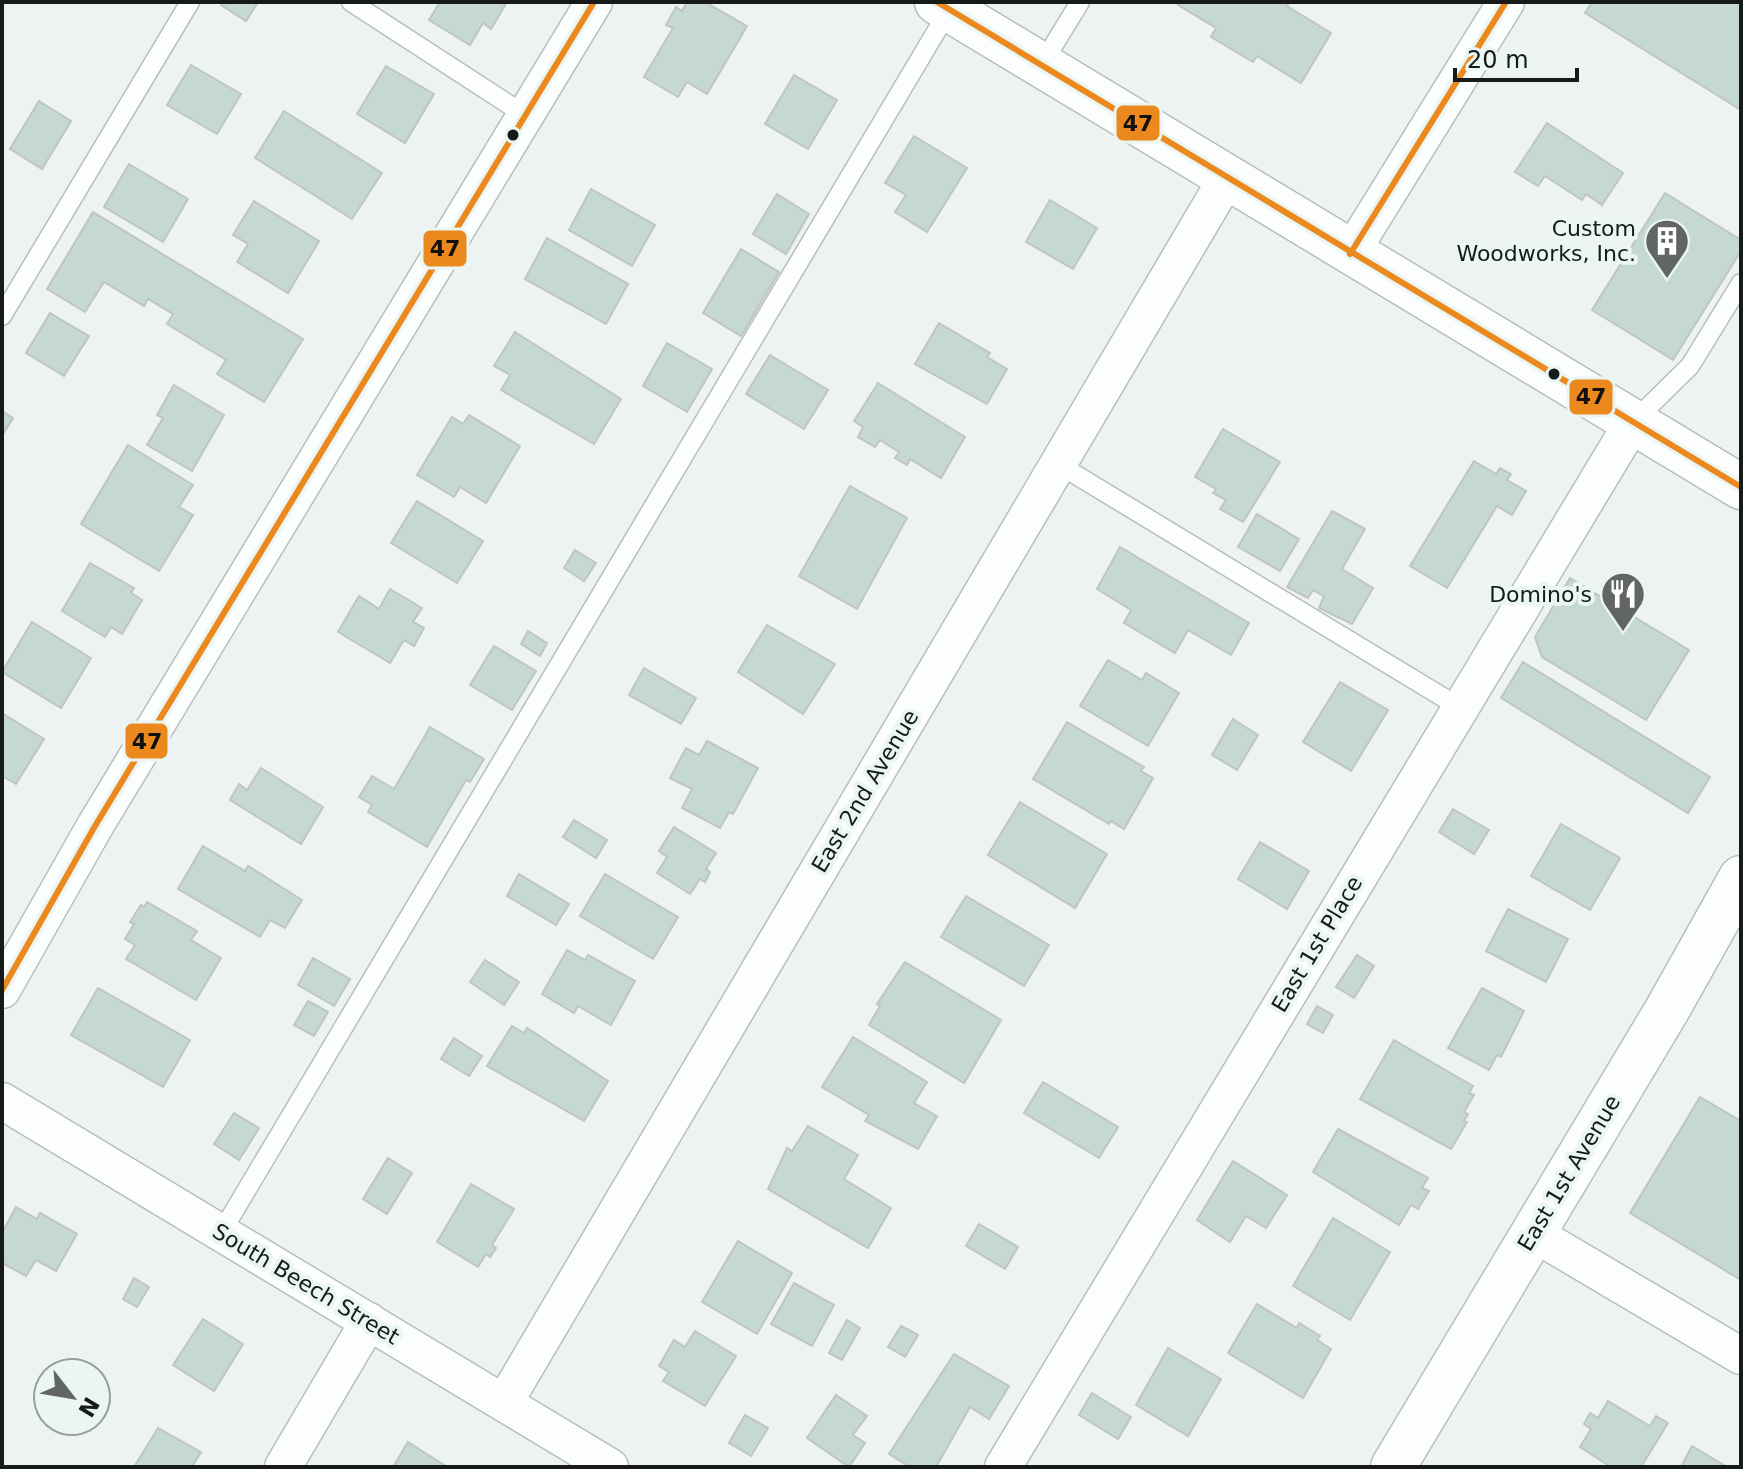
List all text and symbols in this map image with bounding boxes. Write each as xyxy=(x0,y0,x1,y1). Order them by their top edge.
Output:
scale bar xyxy=(1455,32,1577,82)
text: 20 m xyxy=(1467,46,1529,74)
line badge: 47 xyxy=(1115,104,1161,142)
text: 47 xyxy=(1123,111,1153,136)
unlabelled marker xyxy=(505,127,521,143)
place label: Custom Woodworks, Inc. xyxy=(1456,216,1636,266)
building icon: Custom Woodworks, Inc. xyxy=(1643,217,1691,280)
line badge: 47 xyxy=(422,229,468,268)
text: 47 xyxy=(430,236,460,261)
unlabelled marker xyxy=(1546,366,1562,382)
line badge: 47 xyxy=(1568,378,1614,416)
text: 47 xyxy=(1576,384,1606,409)
restaurant icon: Domino's xyxy=(1599,570,1647,633)
place label: Domino's xyxy=(1489,582,1592,607)
street label: East 2nd Avenue xyxy=(807,705,923,877)
line badge: 47 xyxy=(124,722,169,760)
text: 47 xyxy=(132,729,162,754)
street label: East 1st Place xyxy=(1267,872,1367,1016)
street label: East 1st Avenue xyxy=(1513,1091,1625,1255)
street label: South Beech Street xyxy=(208,1218,404,1350)
north arrow xyxy=(32,1357,112,1437)
text: N xyxy=(73,1393,104,1421)

